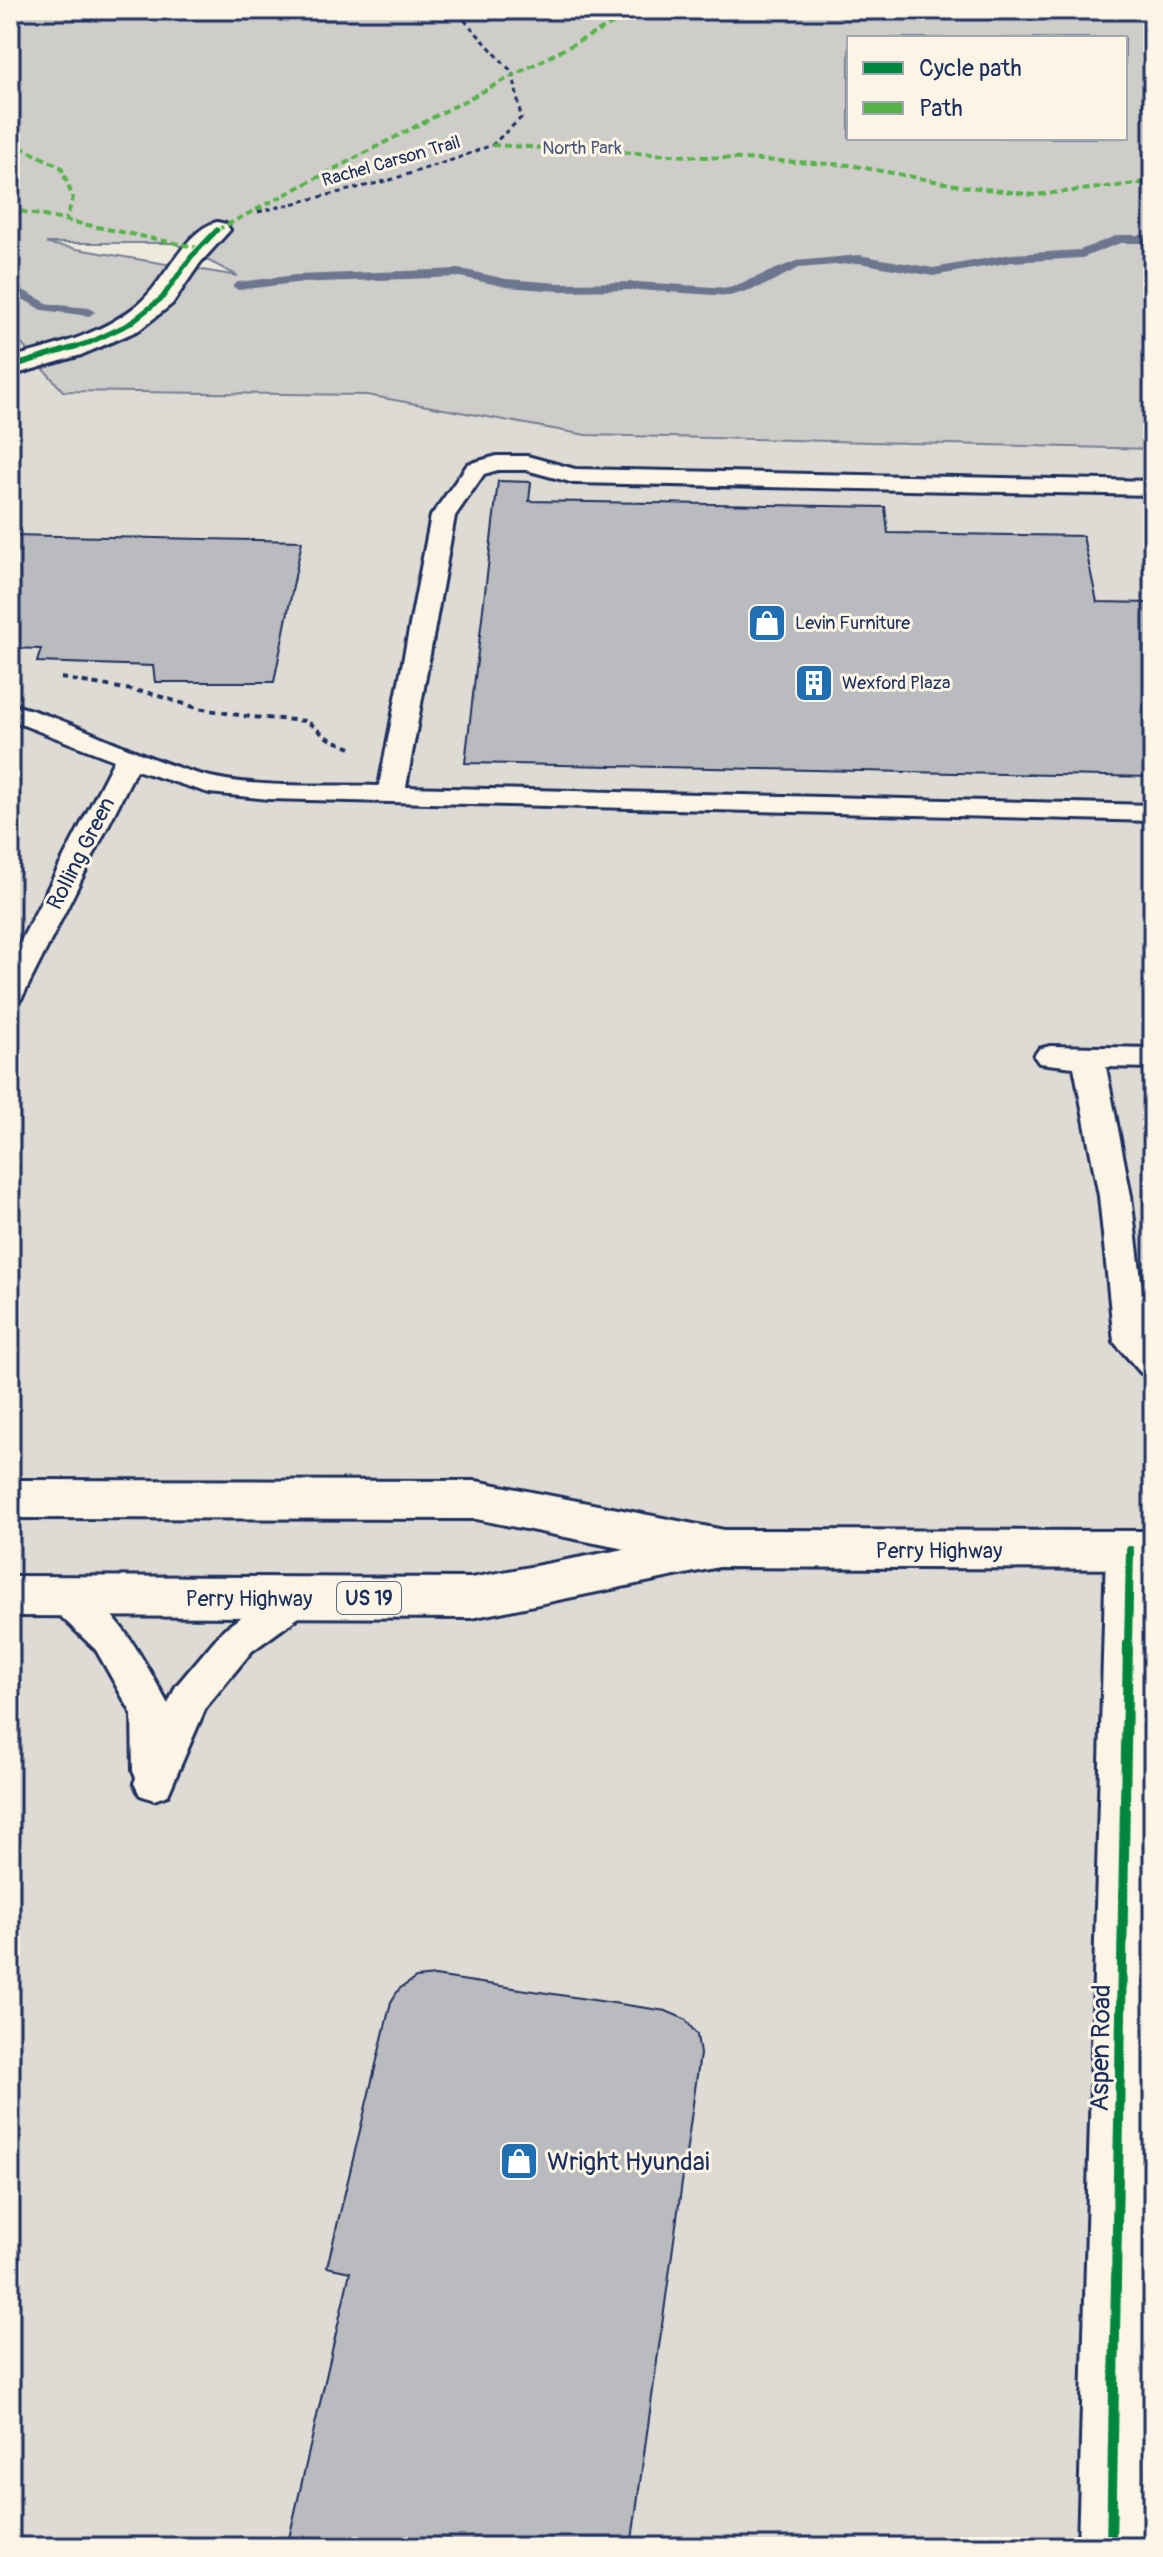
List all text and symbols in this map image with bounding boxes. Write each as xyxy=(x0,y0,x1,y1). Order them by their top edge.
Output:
legend xyxy=(847,36,1127,140)
text: Cycle path xyxy=(919,54,1022,83)
text: Path xyxy=(919,94,963,123)
street label: Rachel Carson Trail xyxy=(319,131,463,192)
park label: North Park xyxy=(542,137,622,160)
shop icon: Levin Furniture xyxy=(746,602,788,644)
place label: Levin Furniture xyxy=(795,612,910,635)
building icon: Wexford Plaza xyxy=(793,662,835,704)
place label: Wexford Plaza xyxy=(842,672,950,695)
street label: Rolling Green xyxy=(41,792,121,914)
street label: Perry Highway xyxy=(876,1537,1002,1565)
road number: US 19 xyxy=(337,1582,401,1614)
street label: Perry Highway xyxy=(186,1585,312,1613)
street label: Aspen Road xyxy=(1084,1984,1118,2112)
shop icon: Wright Hyundai xyxy=(498,2140,540,2182)
place label: Wright Hyundai xyxy=(547,2146,710,2178)

